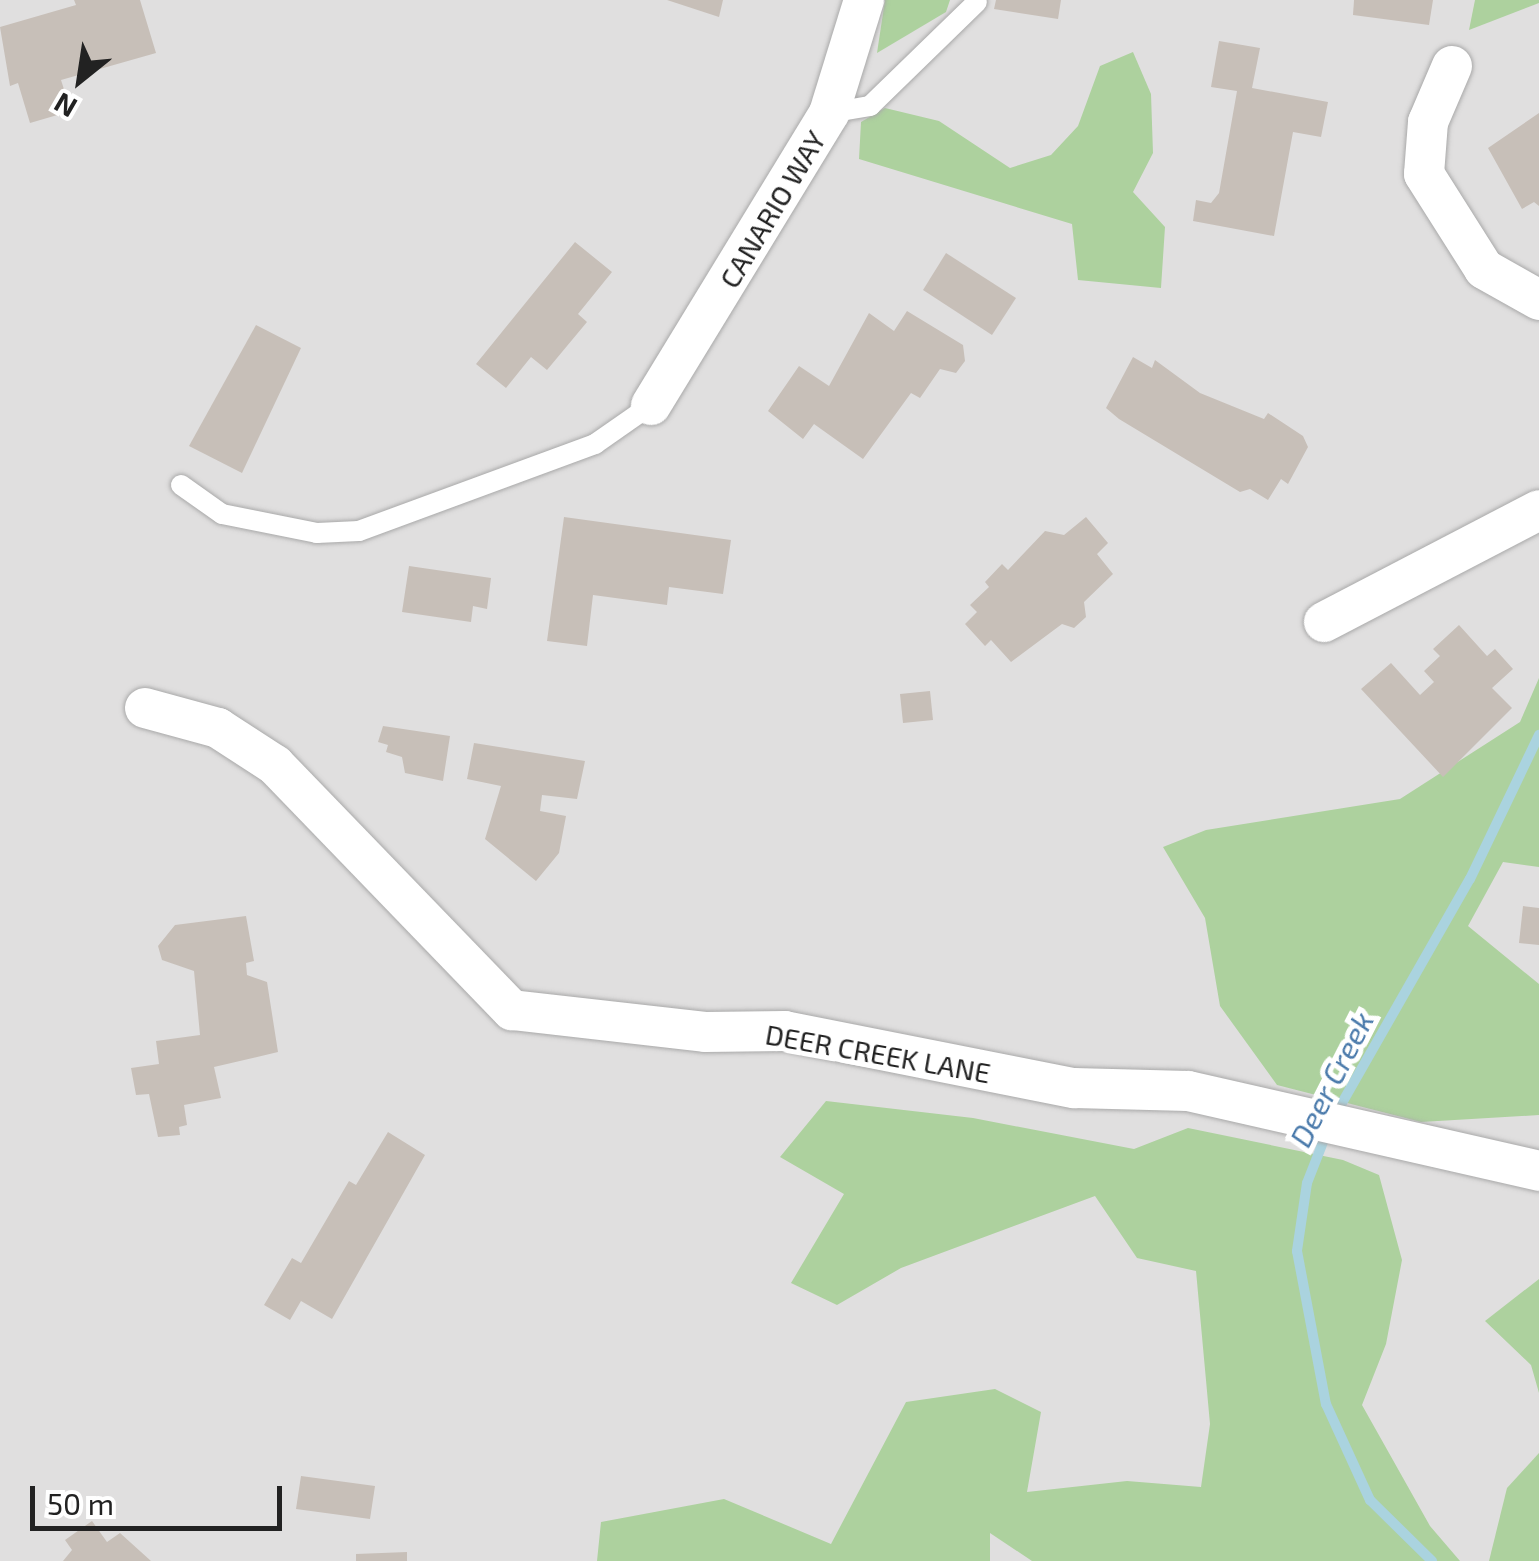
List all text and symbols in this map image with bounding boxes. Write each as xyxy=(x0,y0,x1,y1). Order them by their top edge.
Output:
north arrow xyxy=(30,30,130,130)
text: N xyxy=(48,86,82,126)
street label: CANARIO WAY xyxy=(712,124,832,294)
water label: Deer Creek xyxy=(1282,1005,1380,1153)
street label: DEER CREEK LANE xyxy=(763,1017,993,1089)
scale bar xyxy=(35,1466,288,1528)
text: 50 m xyxy=(47,1485,114,1521)

